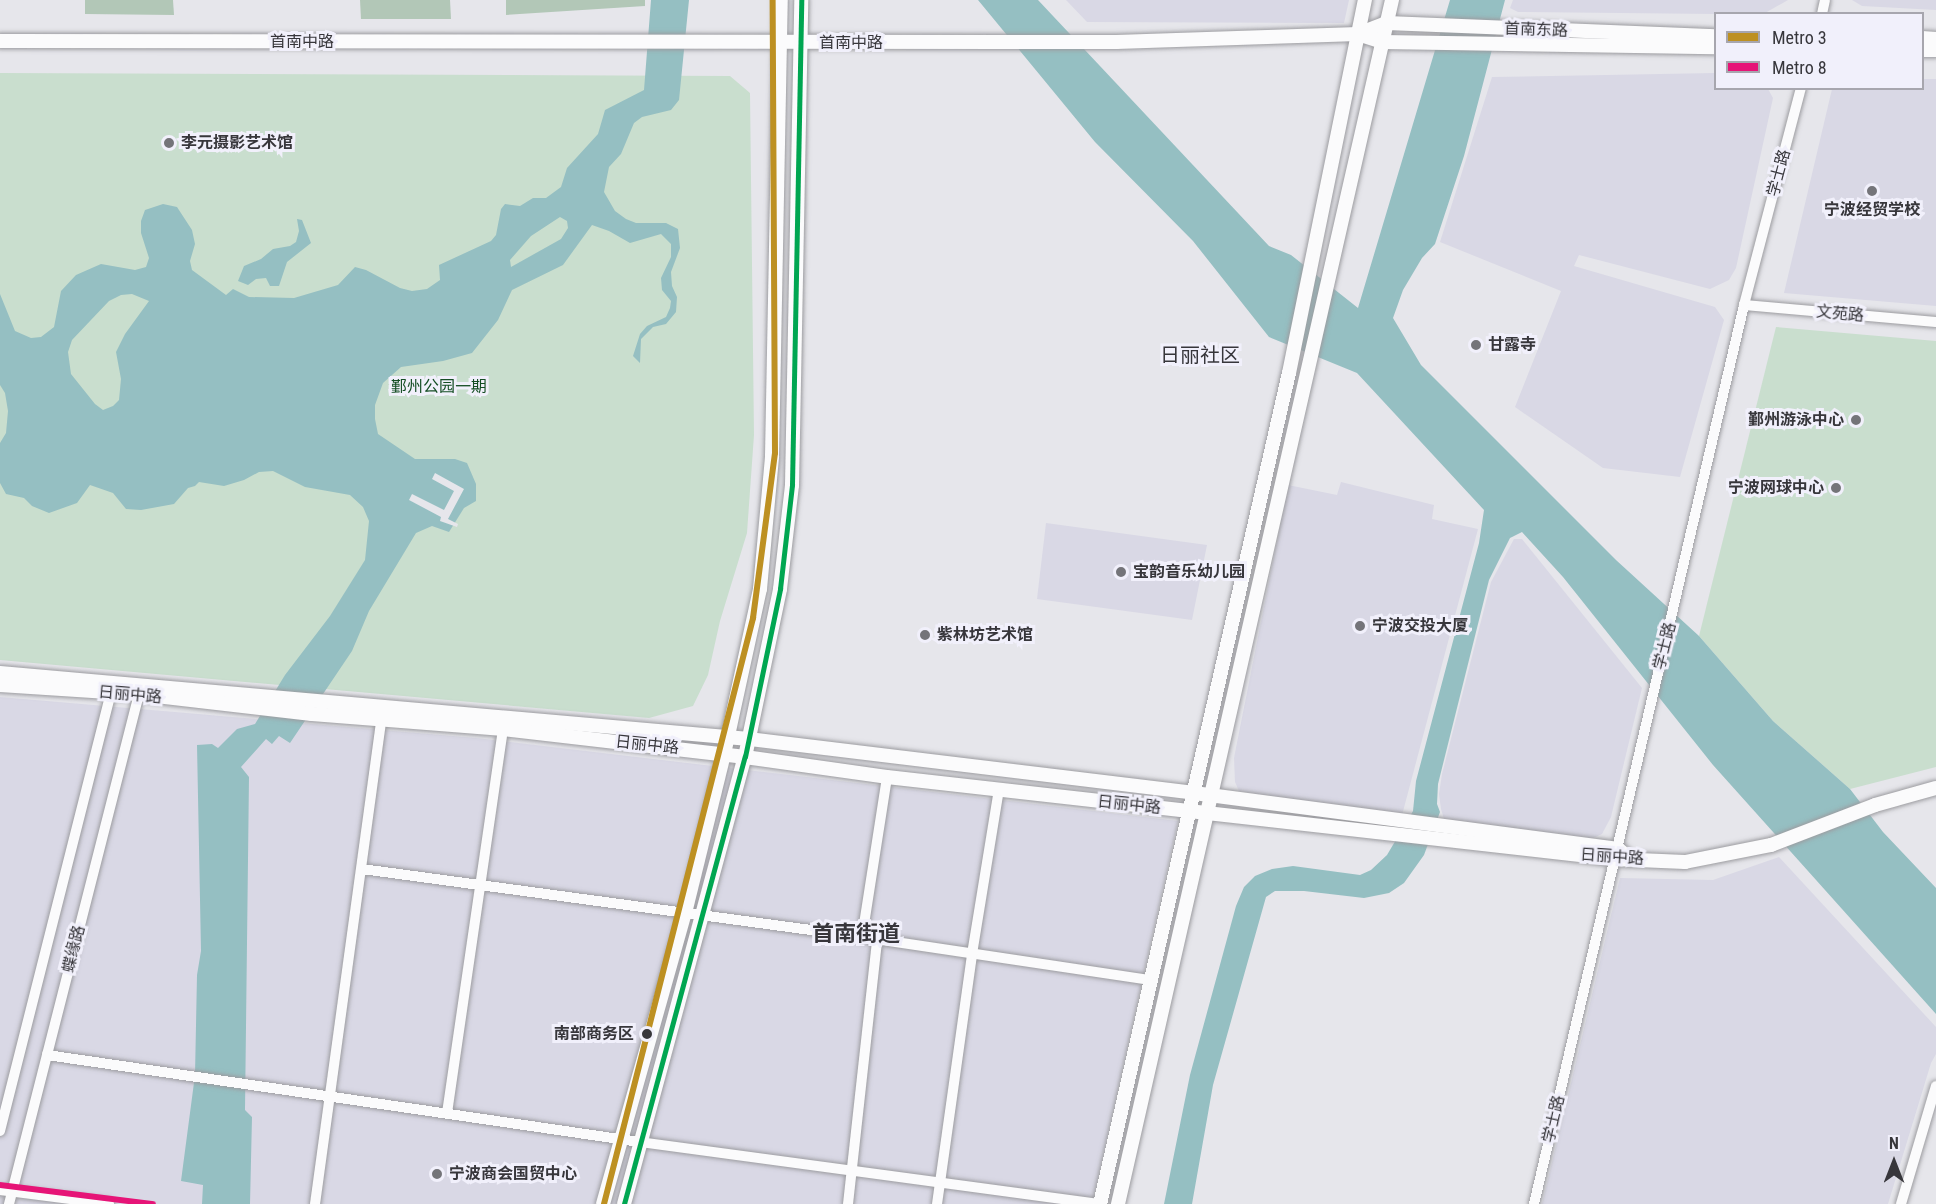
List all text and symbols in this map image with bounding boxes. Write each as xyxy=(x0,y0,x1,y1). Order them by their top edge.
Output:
legend xyxy=(1714,12,1924,90)
street label: 首南东路 xyxy=(1504,19,1568,41)
text: Metro 3 xyxy=(1772,27,1827,48)
street label: 首南中路 xyxy=(270,32,334,52)
street label: 首南中路 xyxy=(819,33,883,53)
text: Metro 8 xyxy=(1772,57,1827,78)
place label: 李元摄影艺术馆 xyxy=(181,133,293,153)
marker: 李元摄影艺术馆 xyxy=(162,136,176,150)
street label: 学士路 xyxy=(1764,147,1794,199)
marker: 宁波经贸学校 xyxy=(1865,184,1879,198)
place label: 宁波经贸学校 xyxy=(1824,200,1920,220)
street label: 文苑路 xyxy=(1815,302,1865,326)
place label: 甘露寺 xyxy=(1488,335,1536,355)
marker: 甘露寺 xyxy=(1469,338,1483,352)
district label: 日丽社区 xyxy=(1160,343,1240,367)
park label: 鄞州公园一期 xyxy=(391,377,487,397)
place label: 鄞州游泳中心 xyxy=(1748,410,1844,430)
marker: 鄞州游泳中心 xyxy=(1849,413,1863,427)
place label: 宁波网球中心 xyxy=(1728,478,1824,498)
marker: 宁波网球中心 xyxy=(1829,481,1843,495)
place label: 宝韵音乐幼儿园 xyxy=(1133,562,1245,582)
marker: 宝韵音乐幼儿园 xyxy=(1114,565,1128,579)
place label: 宁波交投大厦 xyxy=(1372,616,1468,636)
marker: 宁波交投大厦 xyxy=(1353,619,1367,633)
street label: 学士路 xyxy=(1650,620,1680,672)
place label: 紫林坊艺术馆 xyxy=(937,625,1033,645)
marker: 紫林坊艺术馆 xyxy=(918,628,932,642)
street label: 日丽中路 xyxy=(97,683,163,707)
street label: 日丽中路 xyxy=(614,732,680,758)
street label: 日丽中路 xyxy=(1096,792,1162,818)
street label: 日丽中路 xyxy=(1579,845,1645,869)
district label: 首南街道 xyxy=(812,921,900,947)
street label: 蝶缘路 xyxy=(59,923,89,975)
place label: 南部商务区 xyxy=(554,1024,634,1044)
marker: 南部商务区 xyxy=(638,1025,656,1043)
street label: 学士路 xyxy=(1539,1093,1569,1145)
north arrow xyxy=(1864,1132,1924,1192)
text: N xyxy=(1889,1134,1899,1153)
place label: 宁波商会国贸中心 xyxy=(449,1164,577,1184)
marker: 宁波商会国贸中心 xyxy=(430,1167,444,1181)

